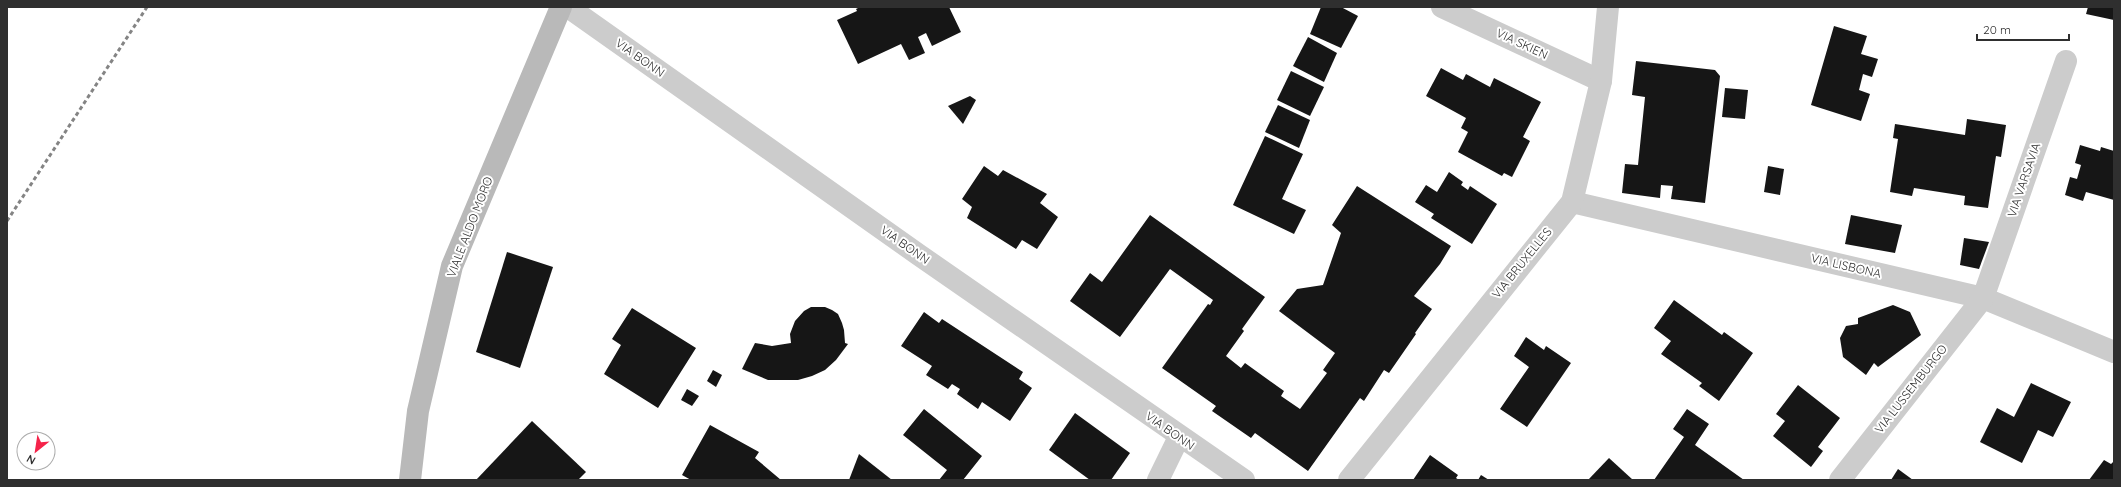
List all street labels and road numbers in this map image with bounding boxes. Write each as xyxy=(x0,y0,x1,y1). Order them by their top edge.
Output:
street label: VIA SKIEN xyxy=(1494,25,1550,62)
street label: VIA BONN xyxy=(613,35,668,80)
street label: VIA VARSAVIA xyxy=(2004,141,2043,219)
street label: VIALE ALDO MORO xyxy=(443,174,496,279)
street label: VIA BONN xyxy=(878,222,933,267)
street label: VIA BRUXELLES xyxy=(1489,224,1555,301)
street label: VIA LISBONA xyxy=(1810,250,1883,281)
street label: VIA LUSSEMBURGO xyxy=(1871,341,1950,436)
street label: VIA BONN xyxy=(1143,408,1198,453)

